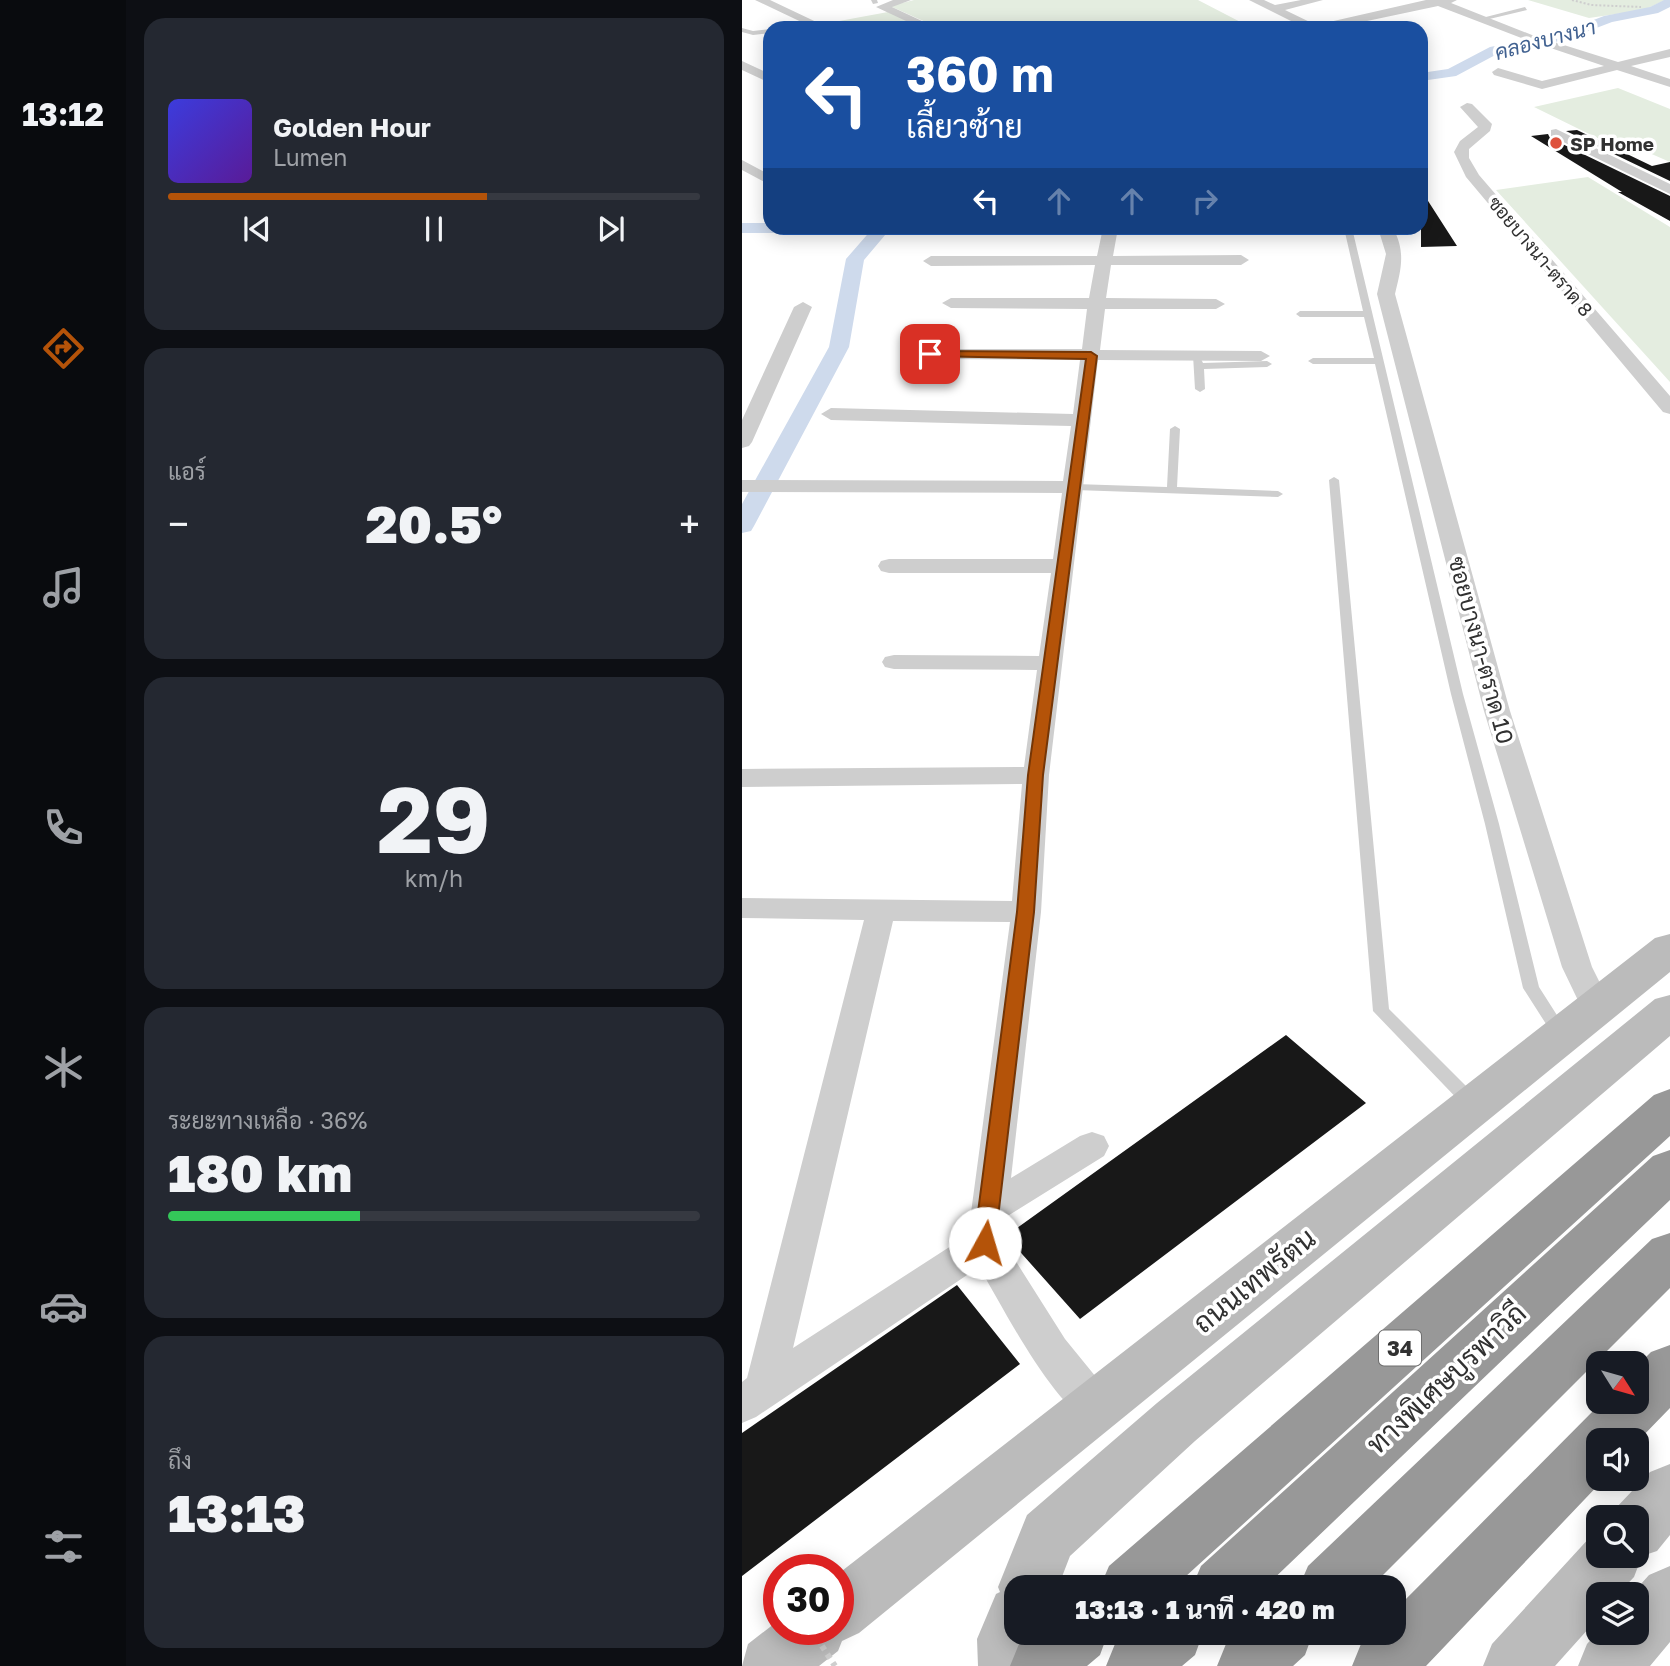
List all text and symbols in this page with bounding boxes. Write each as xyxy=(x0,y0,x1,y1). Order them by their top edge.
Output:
water label: คลองบางนา xyxy=(1492,13,1598,65)
text: 360 m xyxy=(906,44,1054,103)
icon: left xyxy=(791,49,882,140)
text: 13:12 xyxy=(22,95,104,133)
text: เลี้ยวซ้าย xyxy=(906,107,1023,145)
text: Golden Hour xyxy=(273,112,431,143)
place label: SP Home xyxy=(1570,132,1654,155)
marker: SP Home xyxy=(1548,135,1564,151)
text: Lumen xyxy=(273,143,347,171)
icon: left xyxy=(967,182,1005,220)
icon: ahead xyxy=(1040,182,1078,220)
icon: ahead xyxy=(1113,182,1151,220)
icon: right xyxy=(1186,182,1224,220)
street label: ซอยบางนา-ตราด 8 xyxy=(1484,191,1598,321)
icon: previous xyxy=(238,210,276,248)
icon: pause xyxy=(415,210,453,248)
icon: next xyxy=(592,210,630,248)
icon: directions xyxy=(39,324,88,373)
pin xyxy=(900,324,960,384)
icon: arrive xyxy=(911,335,949,373)
text: แอร์ xyxy=(168,457,206,485)
text: 20.5° xyxy=(366,492,502,554)
text: − xyxy=(168,501,189,546)
text: + xyxy=(679,501,700,546)
street label: ซอยบางนา-ตราด 10 xyxy=(1444,553,1520,747)
icon: music xyxy=(39,563,88,612)
text: 29 xyxy=(377,764,491,873)
icon: phone xyxy=(39,803,88,852)
text: km/h xyxy=(405,864,463,892)
icon: climate xyxy=(39,1043,88,1092)
text: ระยะทางเหลือ · 36% xyxy=(168,1106,367,1134)
text: 180 km xyxy=(168,1141,352,1203)
position arrow xyxy=(948,1206,1022,1280)
street label: ถนนเทพรัตน xyxy=(1186,1220,1322,1339)
icon: car xyxy=(39,1282,88,1331)
street label: ทางพิเศษบูรพาวิถี xyxy=(1359,1295,1535,1463)
road number: 34 xyxy=(1379,1330,1421,1366)
north arrow xyxy=(1586,1351,1648,1414)
map controls xyxy=(1586,1351,1649,1645)
button: sound xyxy=(1586,1428,1649,1491)
text: ถึง xyxy=(168,1446,192,1474)
text: 13:13 xyxy=(168,1481,306,1543)
button: search xyxy=(1586,1505,1649,1568)
icon: filters xyxy=(39,1522,88,1571)
speed limit sign: 30 xyxy=(763,1554,854,1645)
button: layers xyxy=(1586,1582,1649,1645)
text: 13:13 · 1 นาที · 420 m xyxy=(1075,1594,1335,1625)

